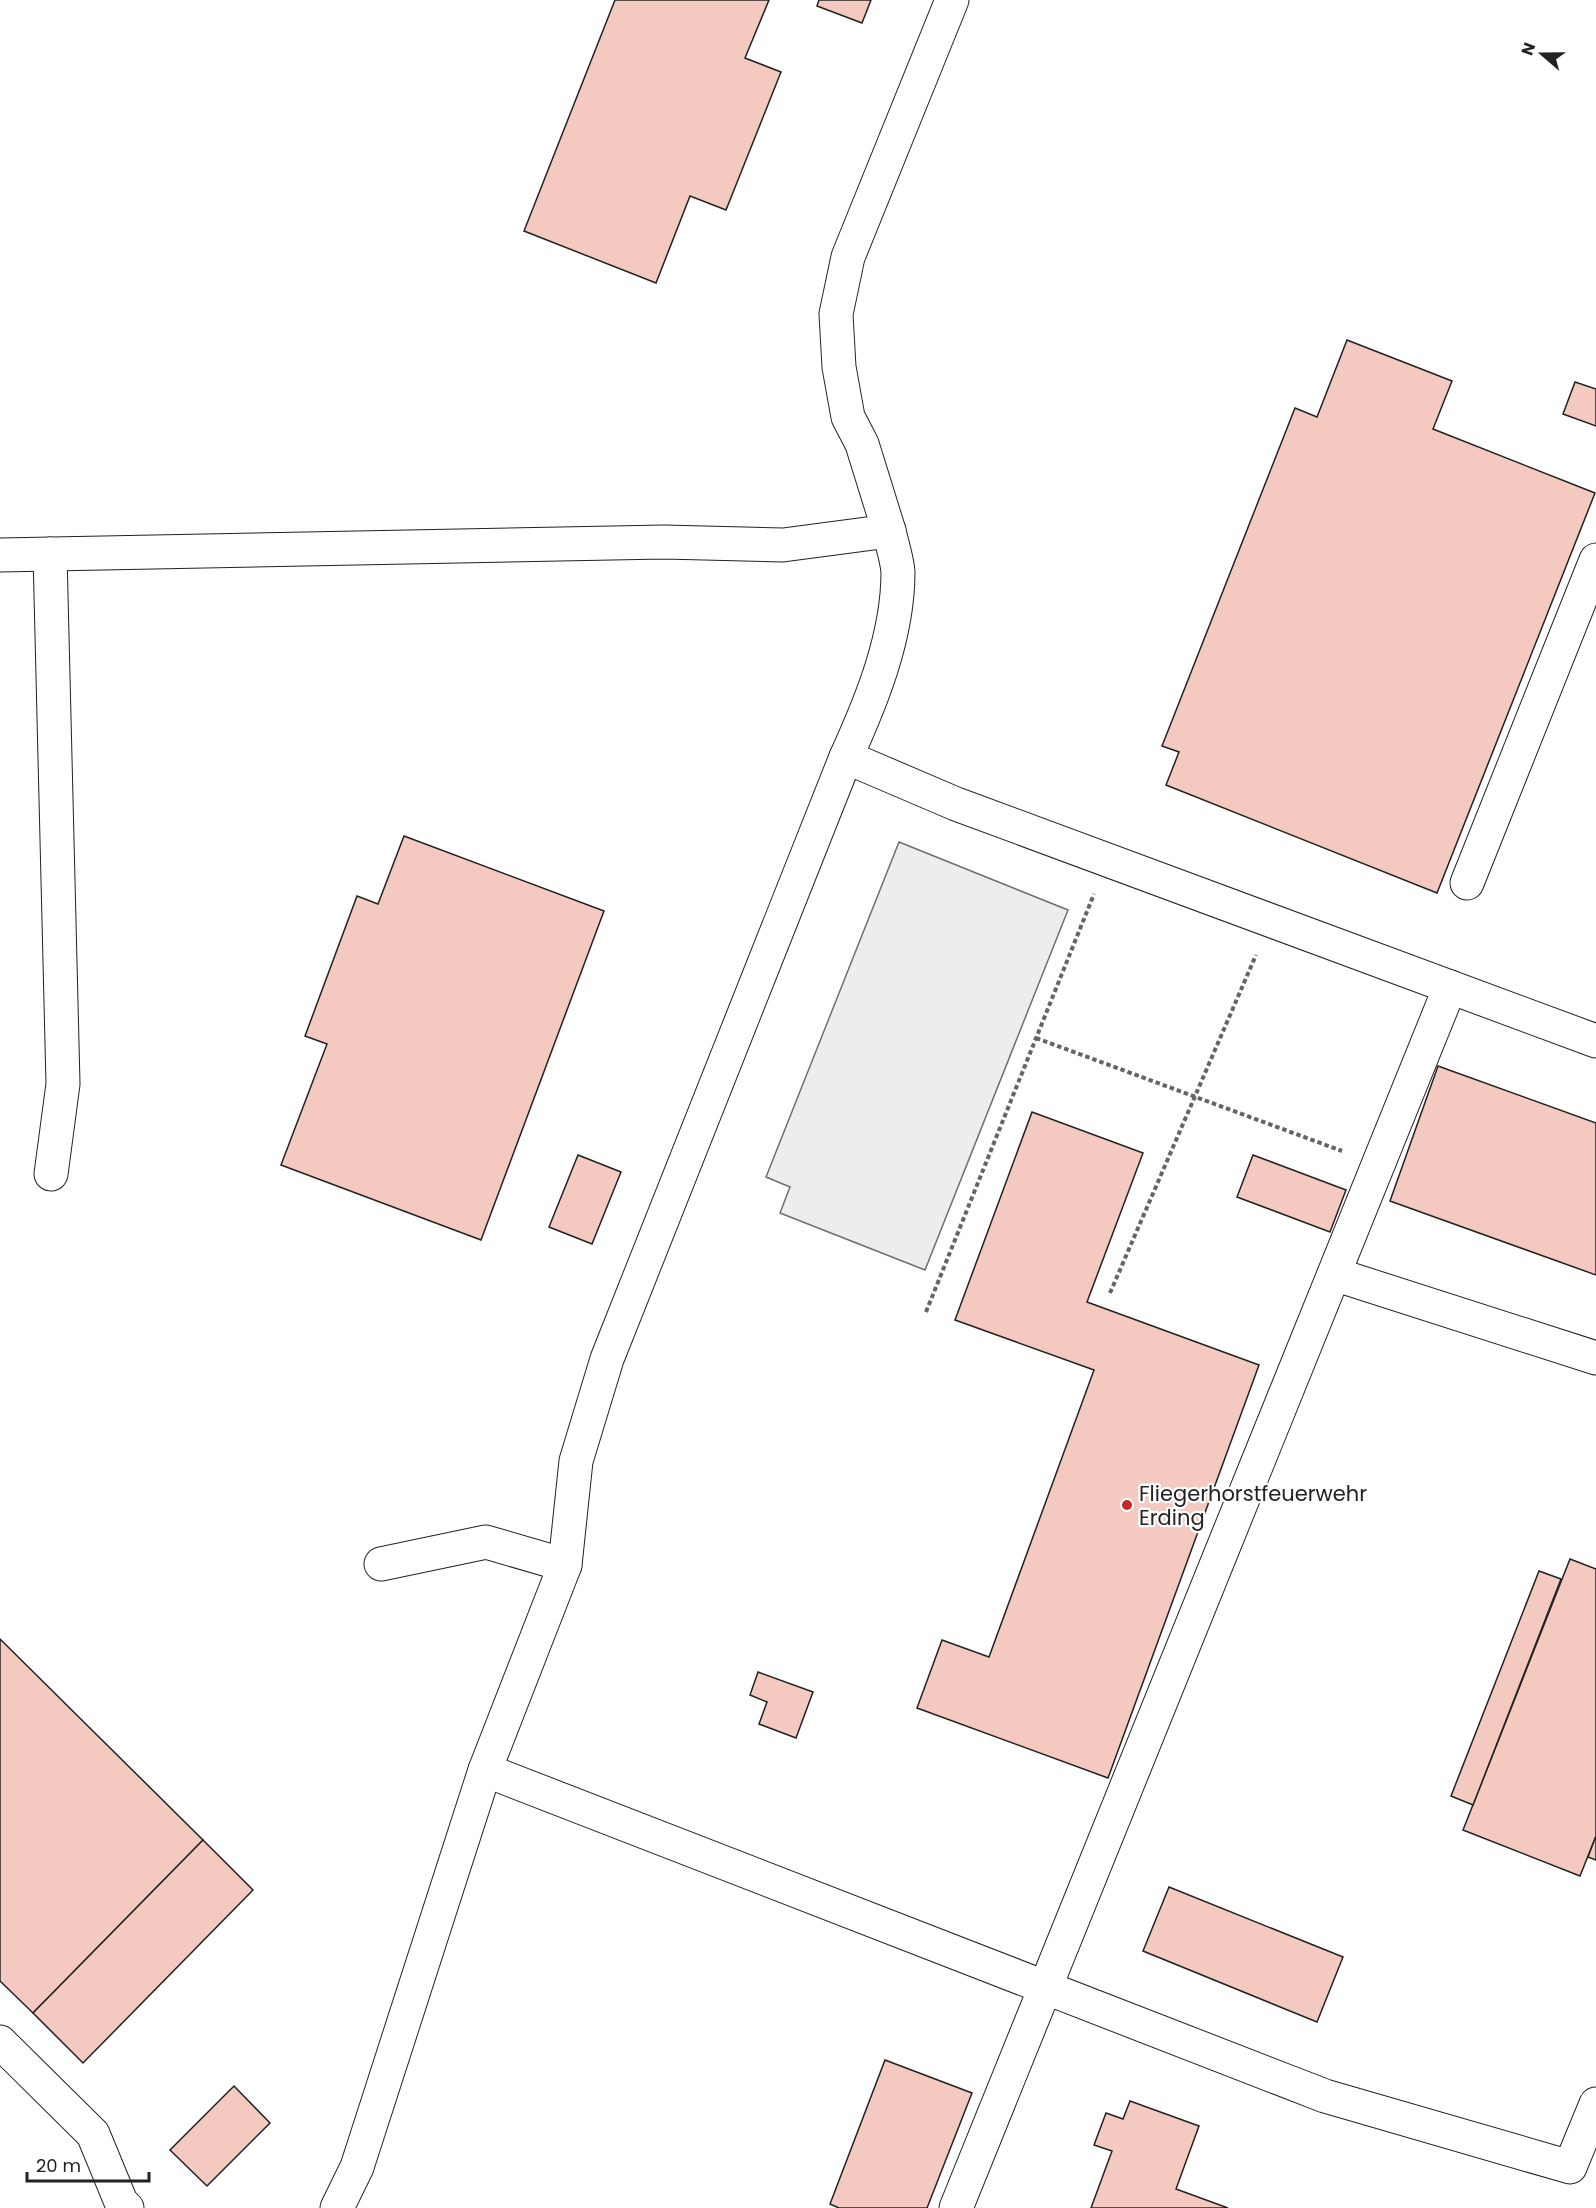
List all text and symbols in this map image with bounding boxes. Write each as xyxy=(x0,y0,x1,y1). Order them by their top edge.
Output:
north arrow xyxy=(1512,24,1572,84)
text: N xyxy=(1516,39,1541,59)
place label: Fliegerhorstfeuerwehr Erding xyxy=(1139,1479,1367,1532)
marker: Fliegerhorstfeuerwehr Erding xyxy=(1120,1498,1134,1512)
scale bar xyxy=(27,2145,148,2183)
text: 20 m xyxy=(36,2153,81,2178)

